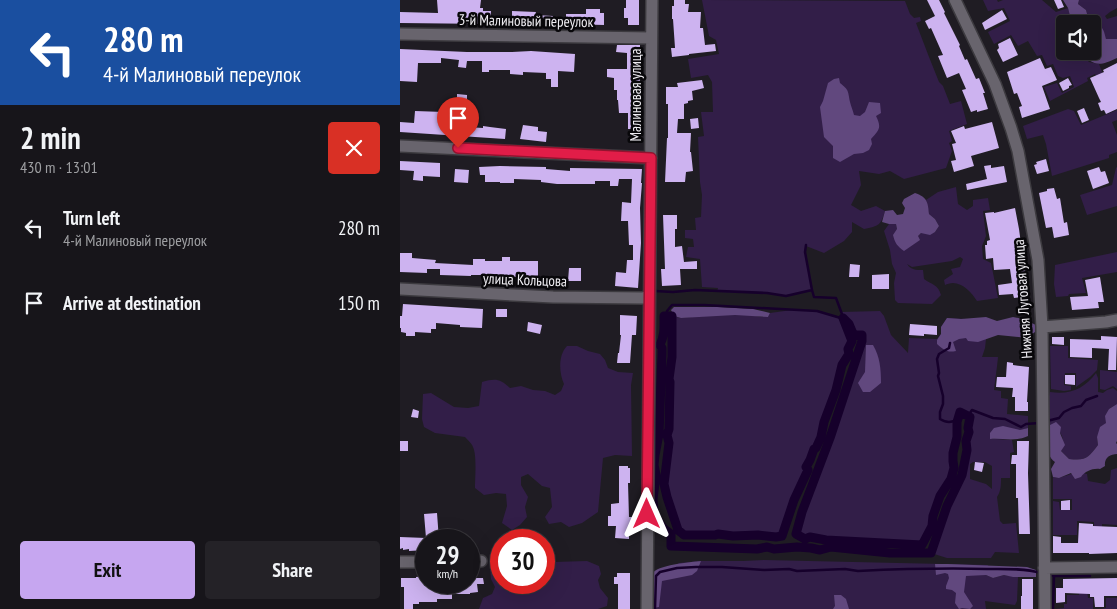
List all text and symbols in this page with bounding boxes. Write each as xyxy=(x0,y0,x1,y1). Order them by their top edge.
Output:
street label: 3-й Малиновый переулок xyxy=(458,10,594,31)
map controls xyxy=(1056,15,1101,60)
button: sound xyxy=(1056,15,1101,60)
text: 280 m xyxy=(103,16,184,62)
icon: left xyxy=(20,20,85,85)
street label: Малиновая улица xyxy=(626,49,645,141)
text: 4-й Малиновый переулок xyxy=(103,60,301,88)
pin xyxy=(437,97,479,148)
icon: arrive xyxy=(444,104,472,132)
text: 2 min xyxy=(20,118,81,157)
button: close xyxy=(328,122,380,174)
text: 430 m · 13:01 xyxy=(20,157,98,177)
text: Turn left xyxy=(63,206,120,230)
icon: left xyxy=(20,214,48,242)
text: 280 m xyxy=(338,216,380,240)
text: 4-й Малиновый переулок xyxy=(63,230,207,250)
street label: Нижняя Луговая улица xyxy=(1009,239,1036,359)
street label: улица Кольцова xyxy=(483,269,567,290)
icon: arrive xyxy=(20,289,48,317)
text: Arrive at destination xyxy=(63,291,201,315)
text: 150 m xyxy=(338,291,380,315)
position arrow xyxy=(620,487,672,539)
speed limit sign: 30 xyxy=(490,529,555,594)
text: 29 xyxy=(436,539,459,571)
button: Exit xyxy=(20,541,195,599)
button: Share xyxy=(205,541,380,599)
text: km/h xyxy=(437,566,458,581)

